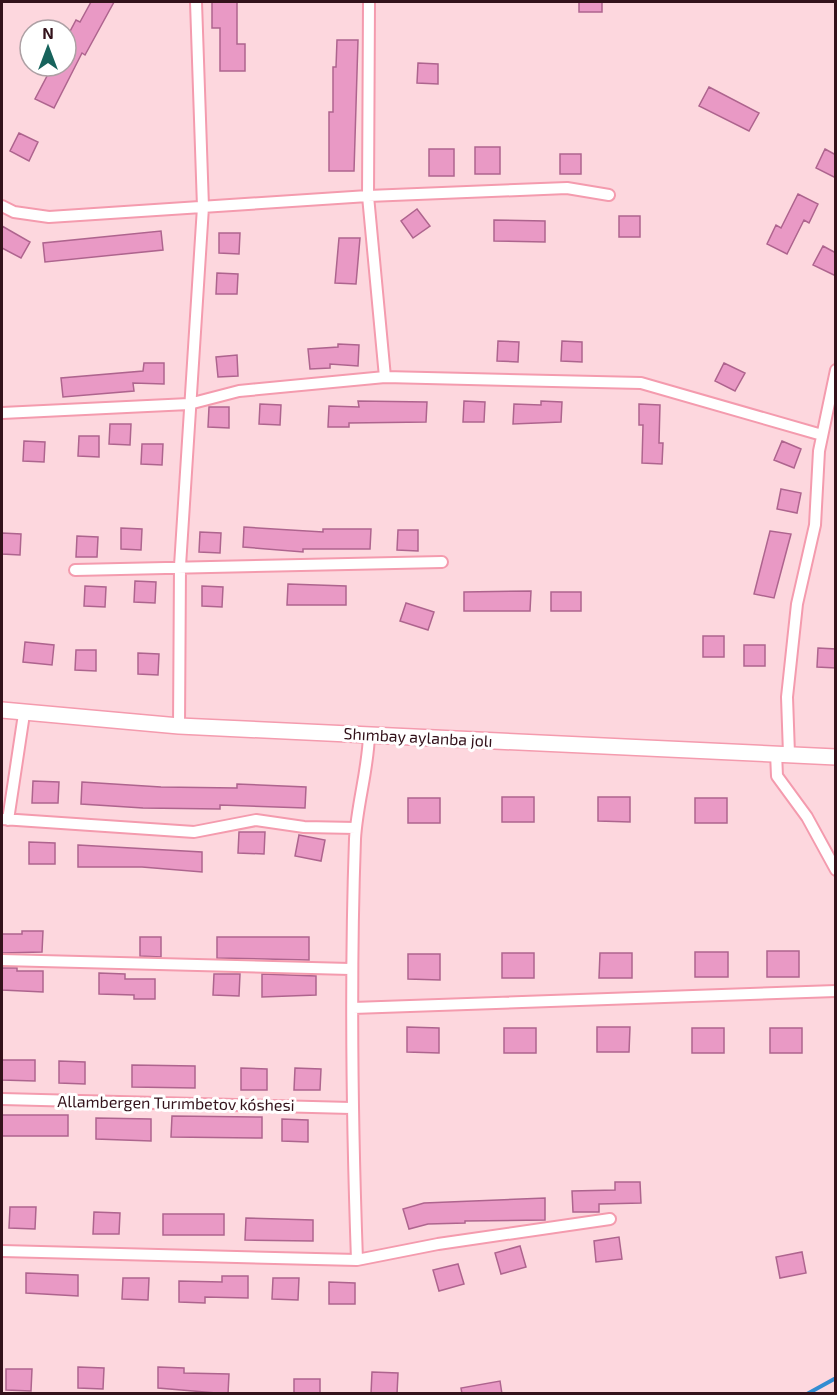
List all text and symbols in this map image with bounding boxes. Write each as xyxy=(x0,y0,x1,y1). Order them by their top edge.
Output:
north arrow xyxy=(18,18,78,78)
text: N xyxy=(42,23,54,42)
street label: Shımbay aylanba jolı xyxy=(343,723,493,751)
street label: Allambergen Turımbetov kóshesi xyxy=(57,1091,295,1114)

